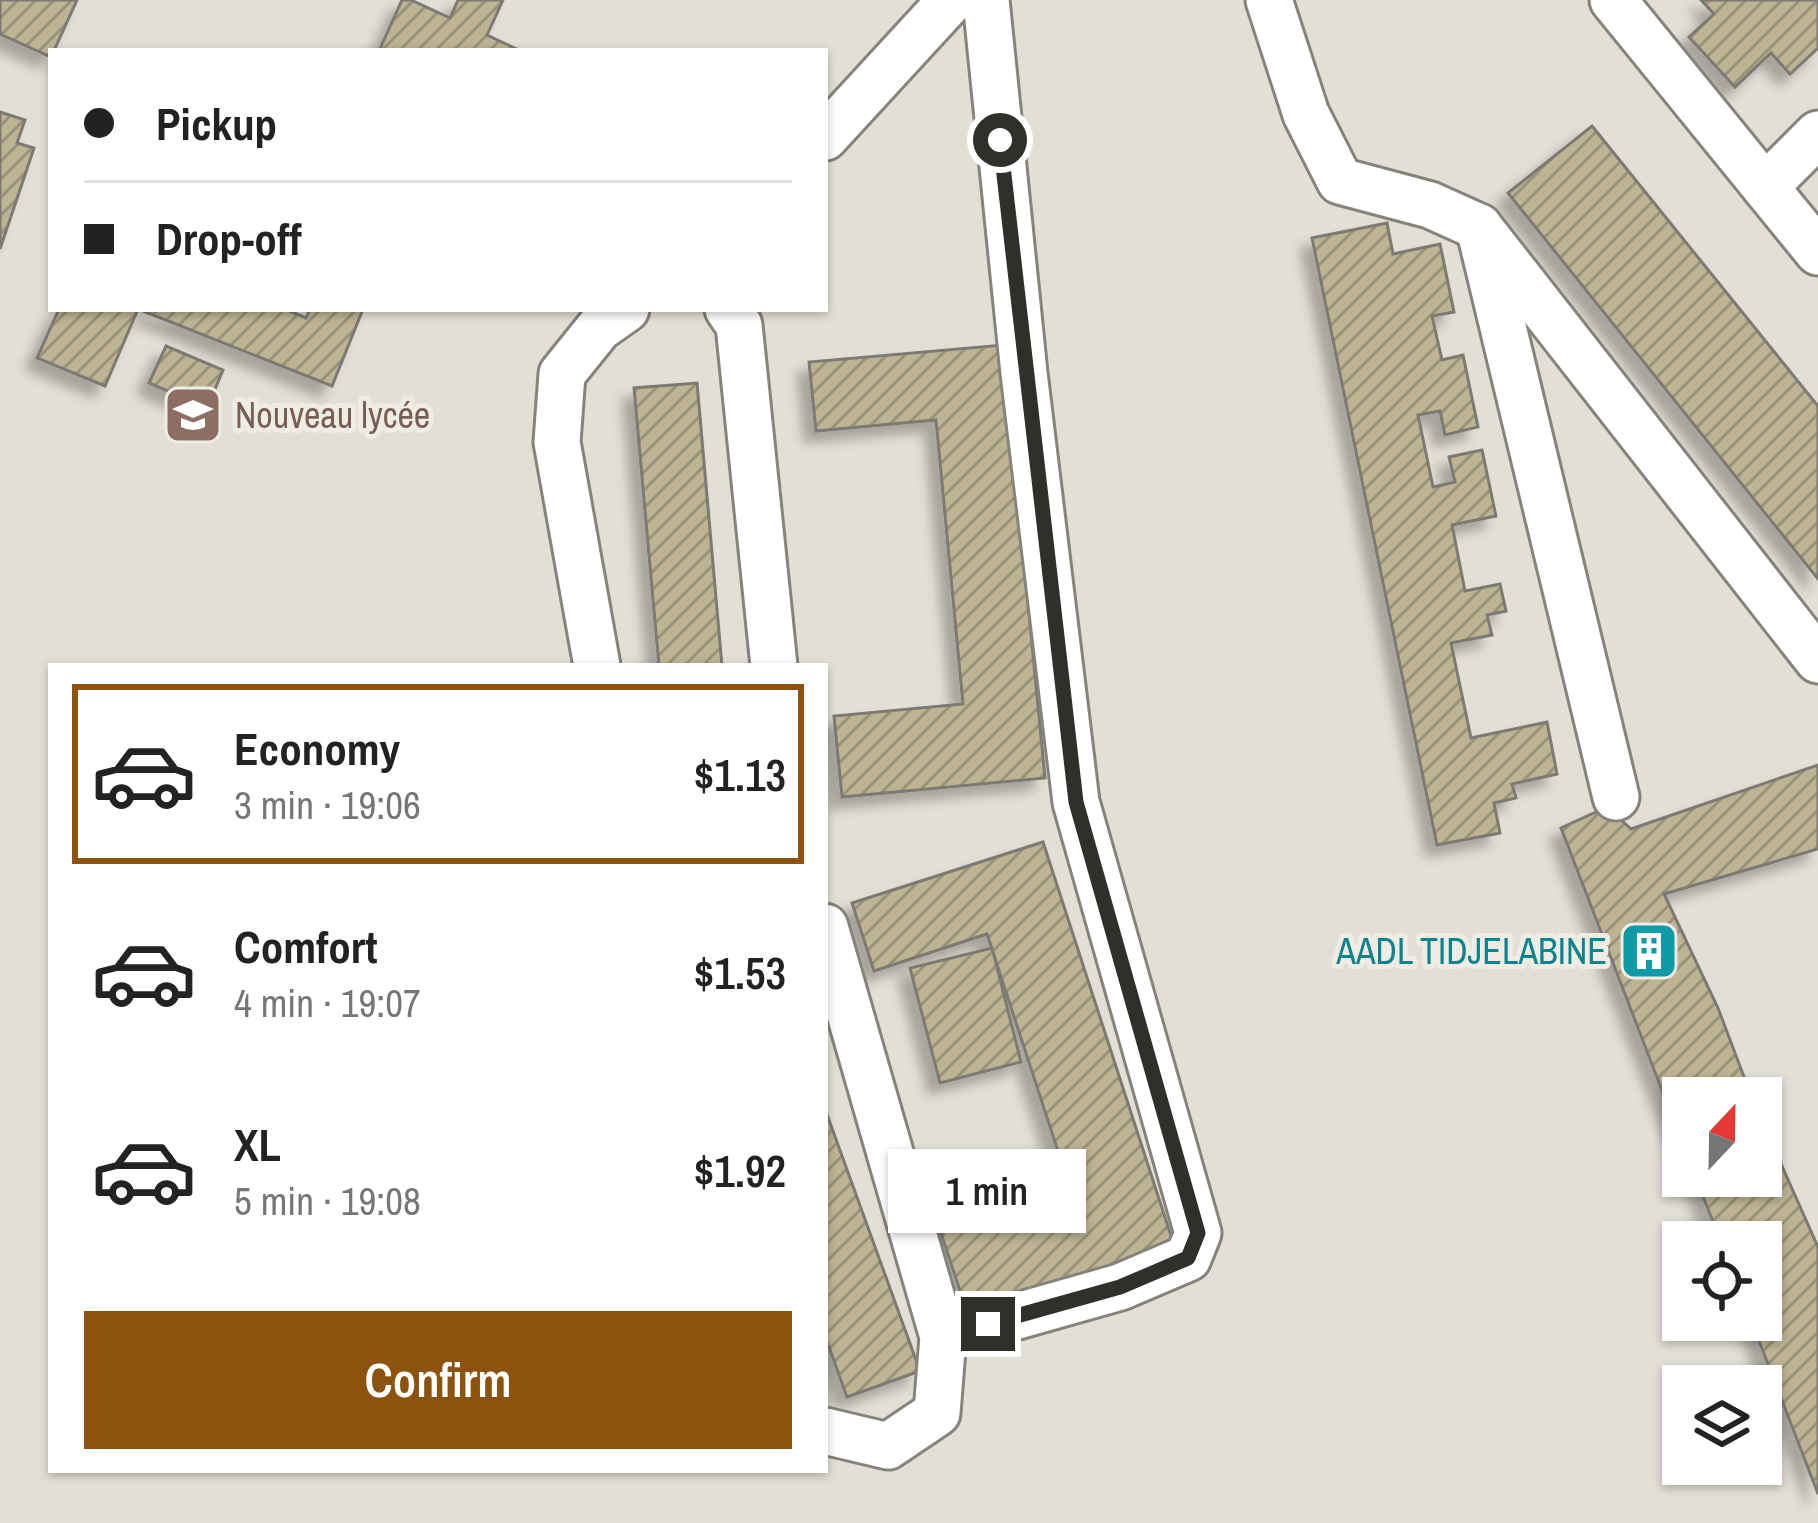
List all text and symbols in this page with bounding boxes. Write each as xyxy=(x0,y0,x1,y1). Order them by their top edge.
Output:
text: Pickup xyxy=(156,93,277,154)
route start xyxy=(973,113,1027,167)
text: Drop-off xyxy=(156,208,302,269)
school or university icon: Nouveau lycée xyxy=(162,384,224,446)
place label: Nouveau lycée xyxy=(235,391,430,439)
text: Economy xyxy=(234,718,400,779)
icon: car xyxy=(90,720,198,828)
text: $1.13 xyxy=(694,744,786,805)
text: 3 min · 19:06 xyxy=(234,779,421,831)
text: Comfort xyxy=(234,916,377,977)
icon: car xyxy=(90,918,198,1026)
building icon: AADL TIDJELABINE xyxy=(1618,920,1680,982)
place label: AADL TIDJELABINE xyxy=(1335,927,1607,975)
text: $1.53 xyxy=(694,942,786,1003)
text: 4 min · 19:07 xyxy=(234,977,421,1029)
north arrow xyxy=(1662,1077,1782,1197)
map controls xyxy=(1662,1077,1782,1485)
text: XL xyxy=(234,1114,281,1175)
icon: car xyxy=(90,1116,198,1224)
text: $1.92 xyxy=(694,1140,786,1201)
callout: 1 min xyxy=(889,1150,1087,1234)
text: 1 min xyxy=(946,1165,1028,1217)
text: 5 min · 19:08 xyxy=(234,1175,421,1227)
button: locate xyxy=(1662,1221,1782,1341)
route end xyxy=(961,1297,1015,1351)
button: Confirm xyxy=(84,1311,792,1449)
button: layers xyxy=(1662,1365,1782,1485)

